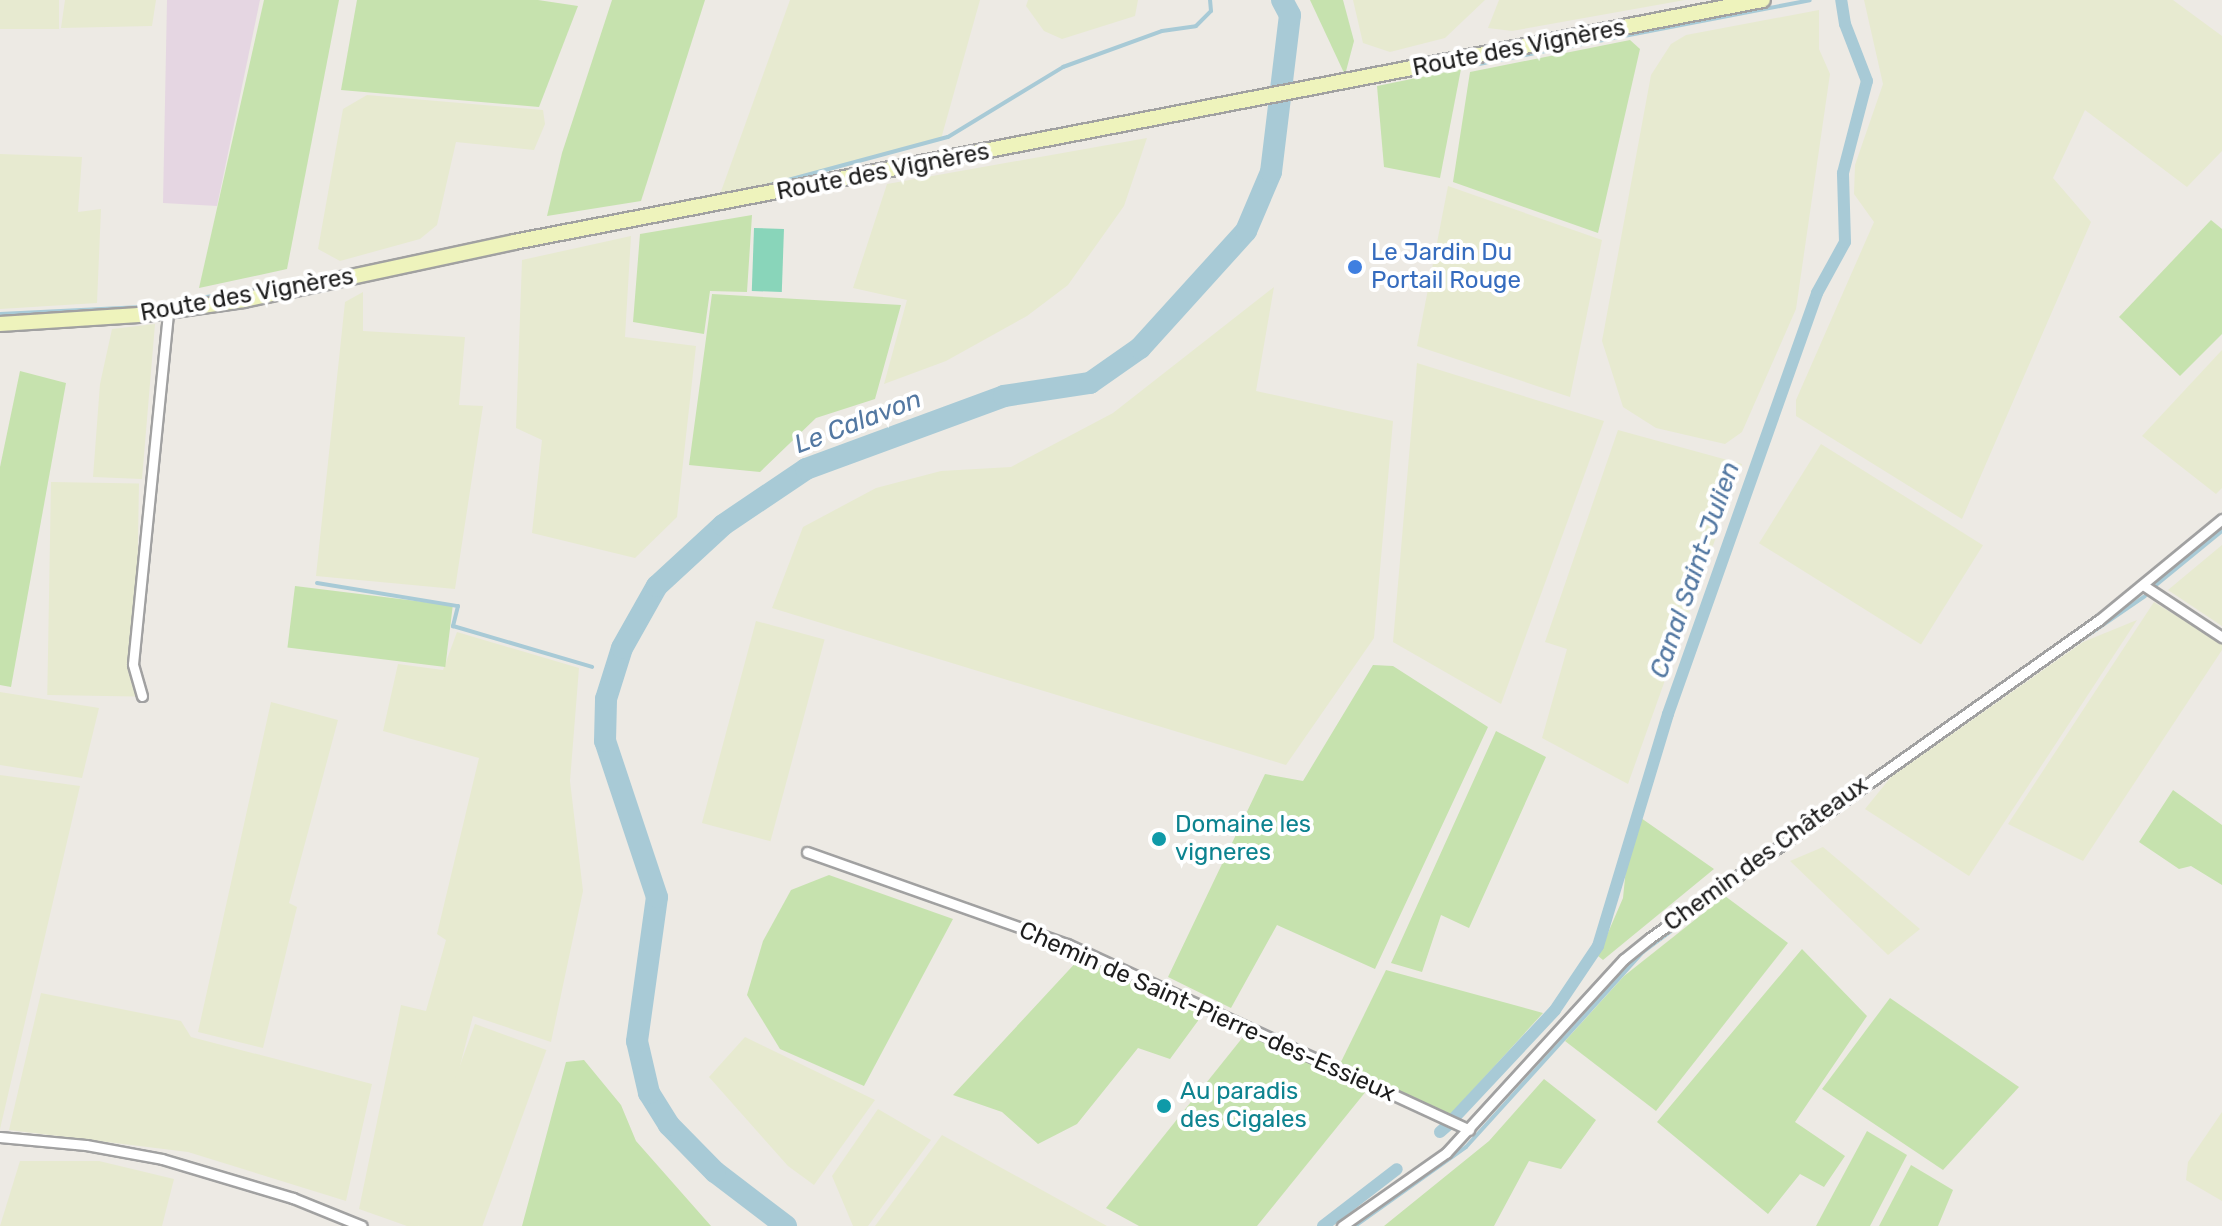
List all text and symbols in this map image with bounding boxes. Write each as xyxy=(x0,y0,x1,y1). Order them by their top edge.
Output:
street label: Route des Vignères xyxy=(1410,13,1628,83)
street label: Route des Vignères xyxy=(774,137,992,207)
place label: Le Jardin Du Portail Rouge xyxy=(1371,239,1521,295)
marker: Le Jardin Du Portail Rouge xyxy=(1346,258,1364,276)
street label: Route des Vignères xyxy=(138,262,356,328)
water label: Le Calavon xyxy=(790,383,926,461)
water label: Canal Saint-Julien xyxy=(1643,458,1747,682)
street label: Chemin des Châteaux xyxy=(1659,770,1873,938)
place label: Domaine les vigneres xyxy=(1175,811,1311,867)
marker: Domaine les vigneres xyxy=(1150,830,1168,848)
street label: Chemin de Saint-Pierre-des-Essieux xyxy=(1014,916,1400,1108)
place label: Au paradis des Cigales xyxy=(1180,1078,1307,1134)
marker: Au paradis des Cigales xyxy=(1155,1097,1173,1115)

